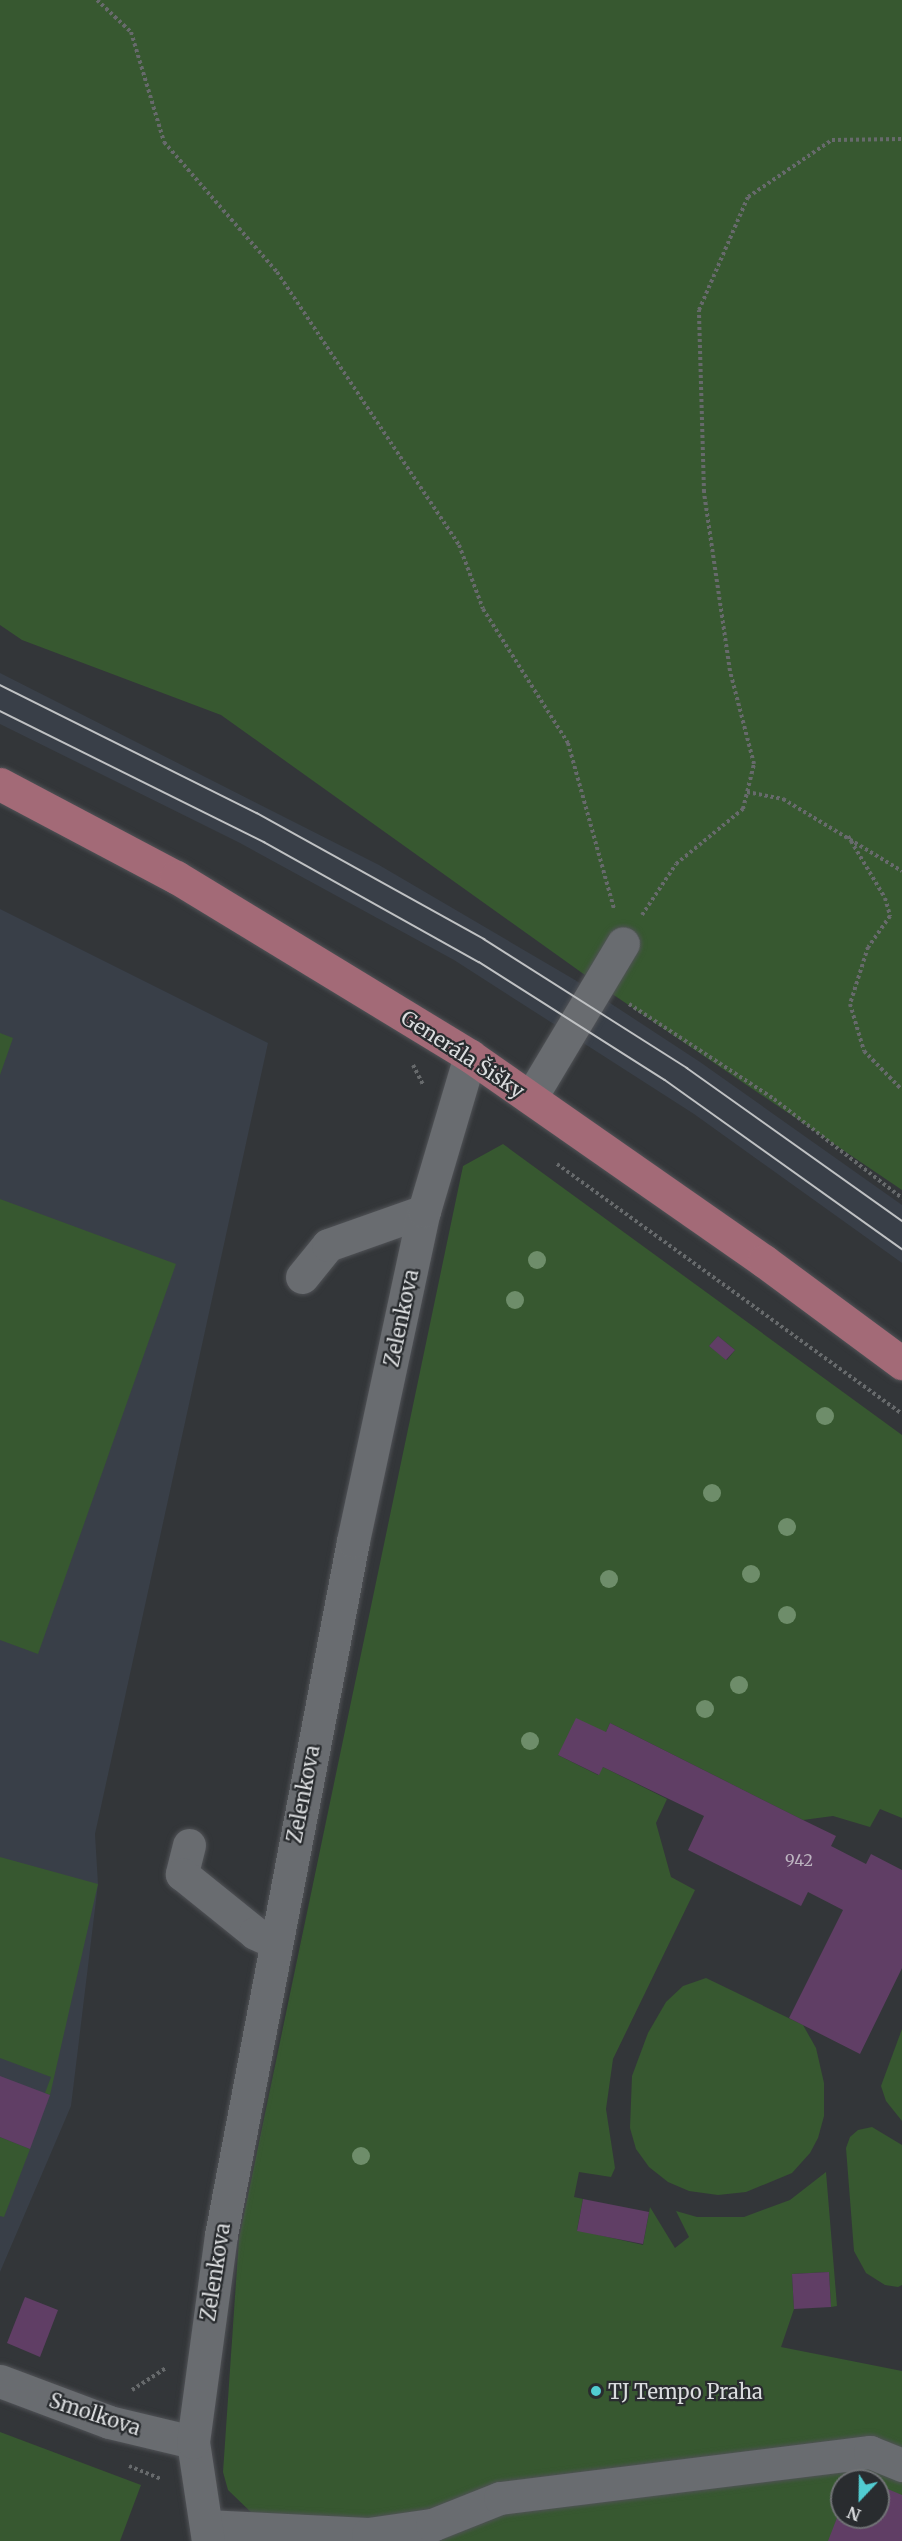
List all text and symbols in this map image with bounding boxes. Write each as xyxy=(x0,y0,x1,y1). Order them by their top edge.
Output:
street label: Generála Šišky xyxy=(397,1005,529,1103)
street label: Zelenkova xyxy=(379,1267,423,1369)
street label: Zelenkova xyxy=(282,1743,324,1845)
house number: 942 xyxy=(785,1850,813,1870)
street label: Zelenkova xyxy=(195,2221,235,2323)
place label: TJ Tempo Praha xyxy=(608,2379,763,2403)
marker: TJ Tempo Praha xyxy=(589,2384,603,2398)
street label: Smolkova xyxy=(46,2388,144,2440)
north arrow xyxy=(830,2469,890,2529)
text: N xyxy=(844,2502,864,2525)

